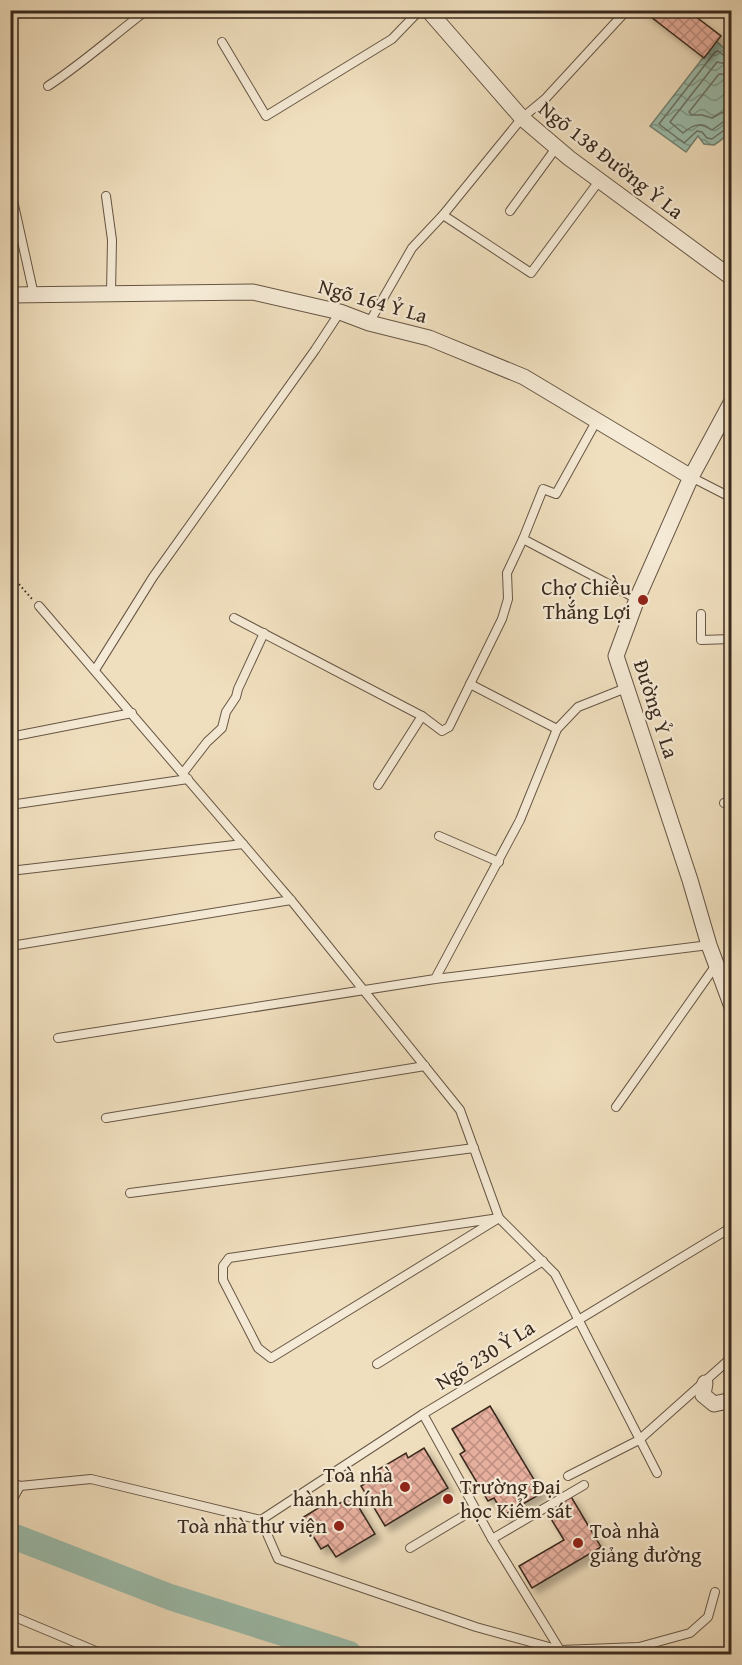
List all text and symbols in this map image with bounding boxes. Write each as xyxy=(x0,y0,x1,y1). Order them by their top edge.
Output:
street label: Ngõ 138 Đường Ỷ La xyxy=(532,93,690,226)
street label: Ngõ 164 Ỷ La xyxy=(315,270,431,331)
place label: Chợ Chiều Thắng Lợi xyxy=(541,572,632,627)
marker: Chợ Chiều Thắng Lợi xyxy=(636,593,650,607)
street label: Đường Ỷ La xyxy=(626,656,687,762)
street label: Ngõ 230 Ỷ La xyxy=(429,1312,540,1397)
place label: Toà nhà hành chính xyxy=(293,1459,393,1514)
place label: Trường Đại học Kiểm sát xyxy=(460,1471,573,1526)
marker: Toà nhà hành chính xyxy=(398,1480,412,1494)
marker: Trường Đại học Kiểm sát xyxy=(441,1492,455,1506)
place label: Toà nhà thư viện xyxy=(177,1510,327,1541)
place label: Toà nhà giảng đường xyxy=(590,1515,702,1570)
marker: Toà nhà thư viện xyxy=(332,1519,346,1533)
marker: Toà nhà giảng đường xyxy=(571,1536,585,1550)

